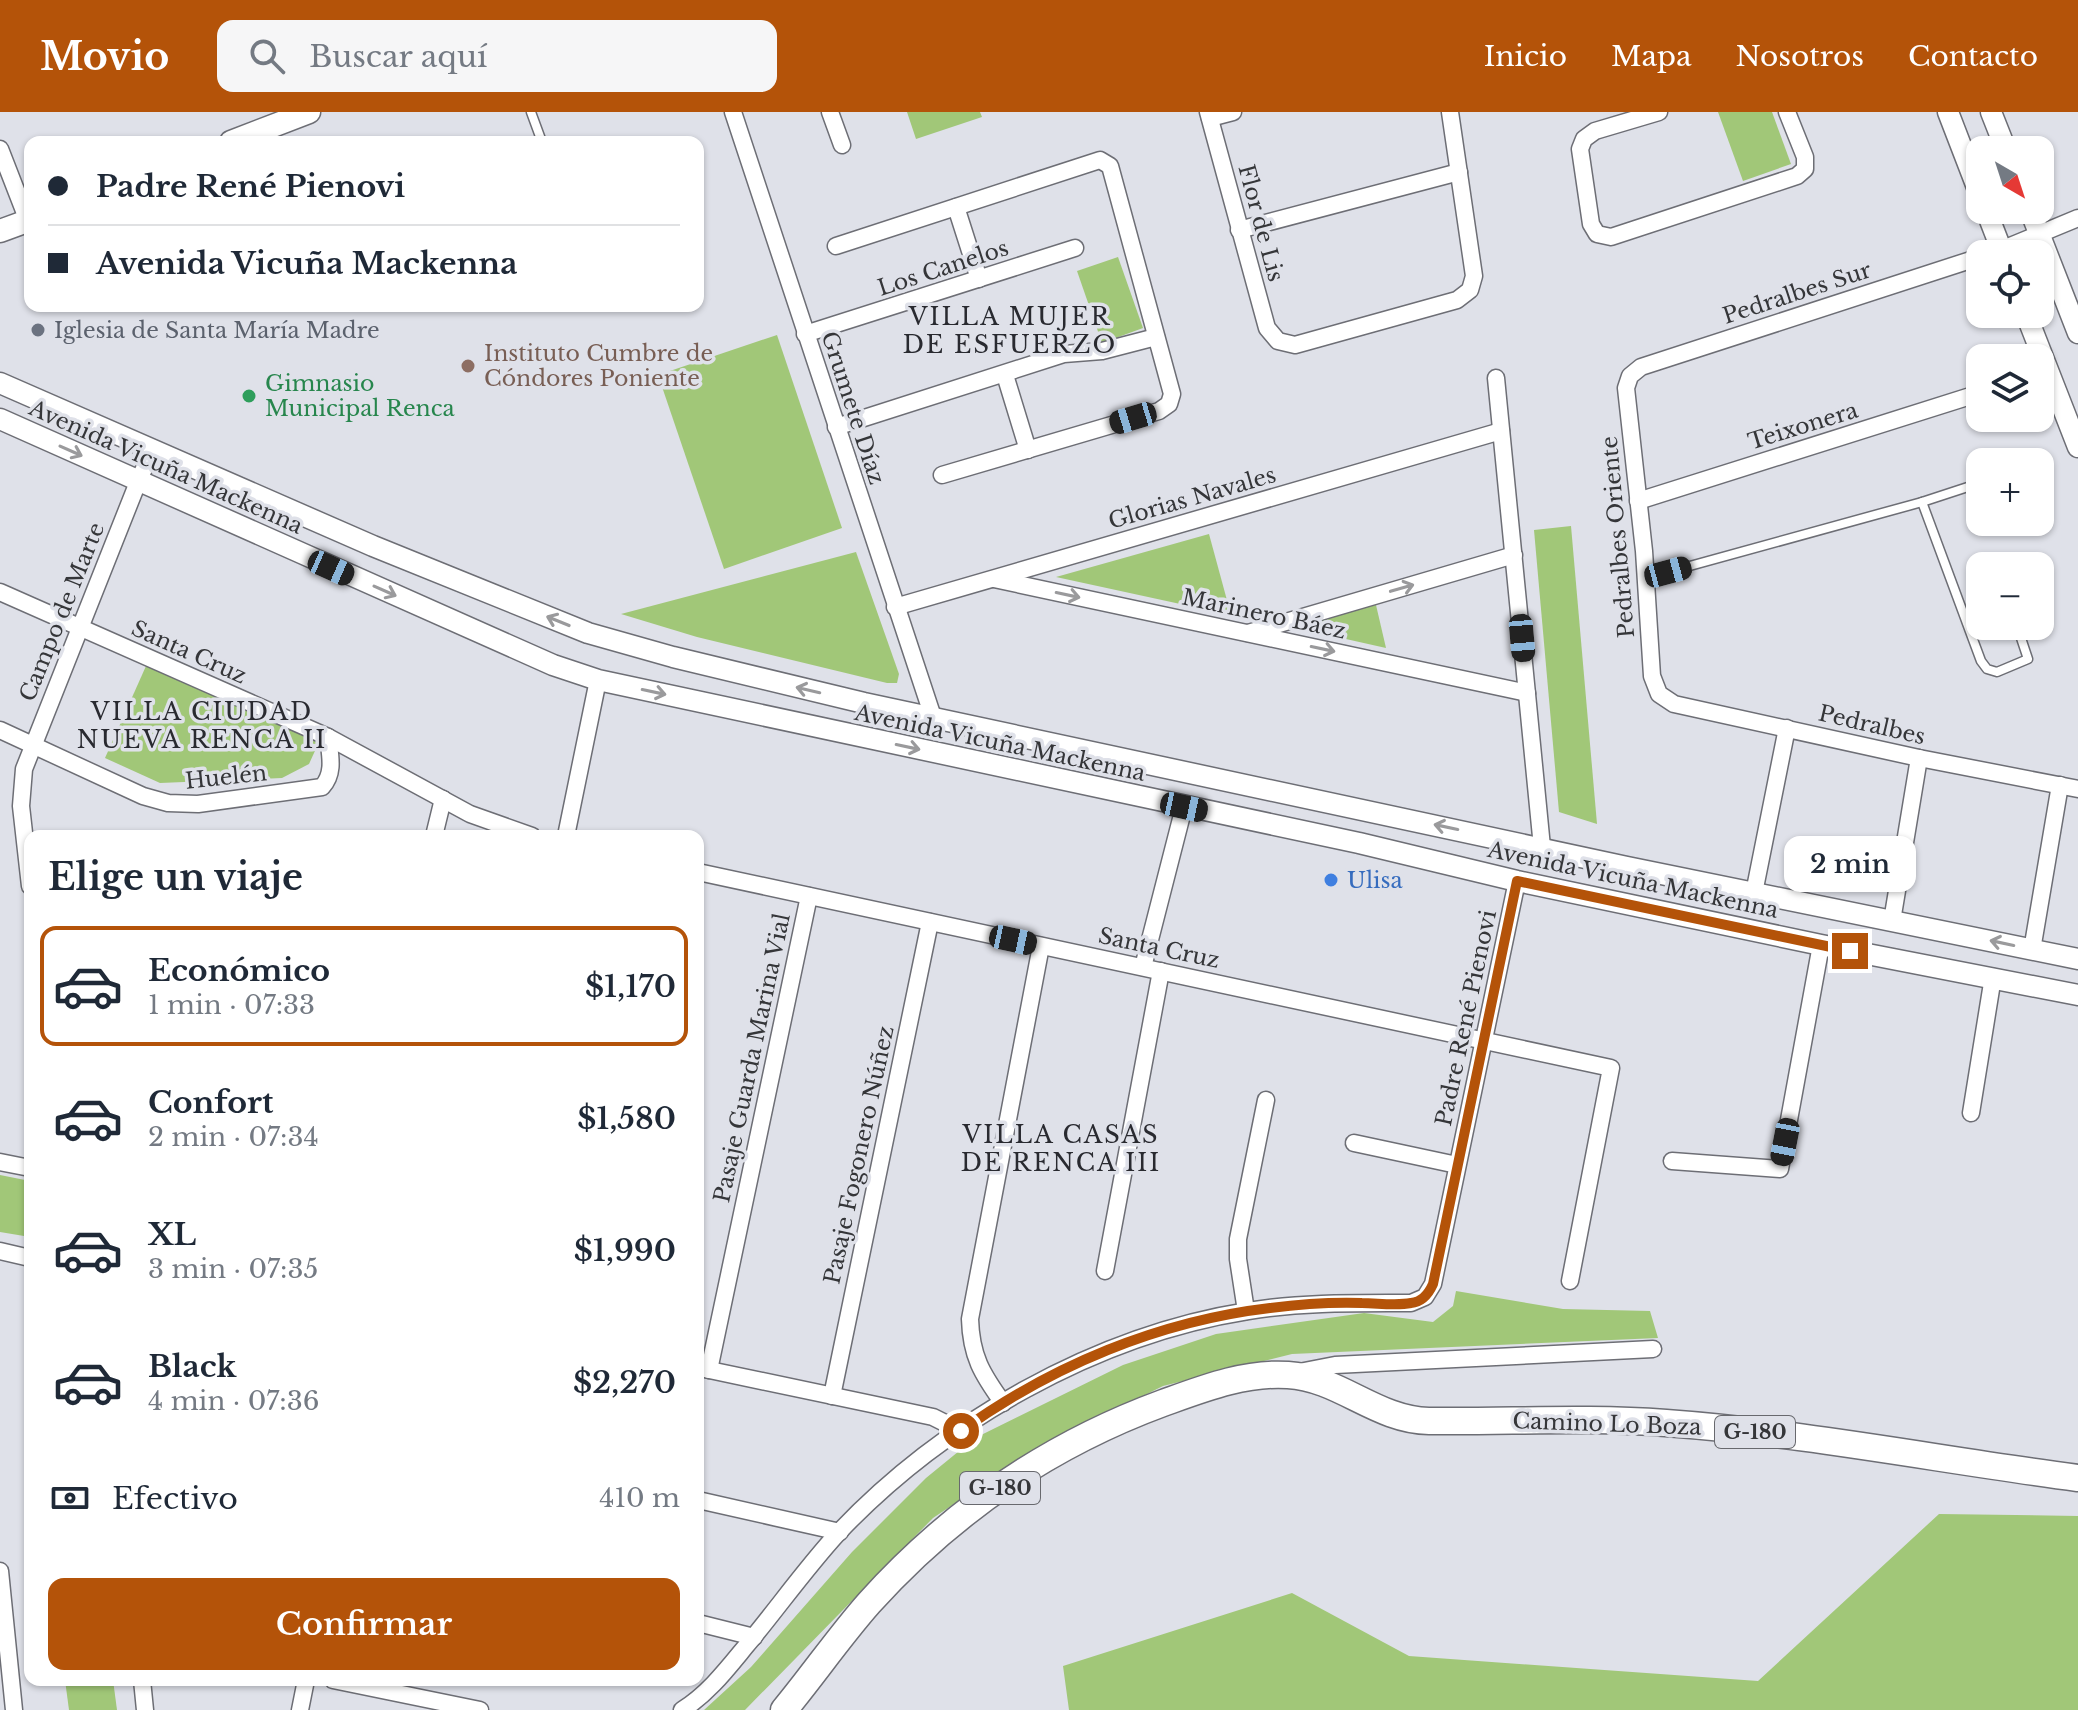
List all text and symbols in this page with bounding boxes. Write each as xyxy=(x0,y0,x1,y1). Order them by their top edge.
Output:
search box xyxy=(217,20,777,92)
text: Movio xyxy=(40,33,169,80)
icon: search xyxy=(245,34,289,78)
text: Buscar aquí xyxy=(309,38,487,75)
text: Inicio xyxy=(1484,39,1567,74)
text: Mapa xyxy=(1611,39,1692,74)
text: Nosotros xyxy=(1736,39,1864,74)
text: Contacto xyxy=(1908,39,2038,74)
north arrow xyxy=(1966,136,2054,224)
map controls xyxy=(1966,136,2054,640)
street label: Flor de Lis xyxy=(1232,162,1290,284)
text: Padre René Pienovi xyxy=(96,168,405,205)
street label: Los Canelos xyxy=(874,234,1012,302)
button: locate xyxy=(1966,240,2054,328)
text: Avenida Vicuña Mackenna xyxy=(96,245,517,282)
street label: Pedralbes Sur xyxy=(1719,256,1875,330)
district label: VILLA MUJER DE ESFUERZO xyxy=(903,302,1117,359)
place label: Iglesia de Santa María Madre xyxy=(54,317,380,344)
marker: Iglesia de Santa María Madre xyxy=(29,321,47,339)
street label: Grumete Díaz xyxy=(816,328,890,488)
place label: Instituto Cumbre de Cóndores Poniente xyxy=(484,340,713,392)
button: layers xyxy=(1966,344,2054,432)
marker: Instituto Cumbre de Cóndores Poniente xyxy=(459,357,477,375)
place label: Gimnasio Municipal Renca xyxy=(265,370,456,422)
marker: Gimnasio Municipal Renca xyxy=(240,387,258,405)
street label: Avenida Vicuña Mackenna xyxy=(24,394,308,540)
street label: Teixonera xyxy=(1745,396,1862,455)
car xyxy=(1107,400,1159,436)
street label: Pedralbes Oriente xyxy=(1596,435,1640,639)
one-way arrow xyxy=(58,445,83,460)
button: + xyxy=(1966,448,2054,536)
street label: Glorias Navales xyxy=(1105,461,1279,535)
street label: Campo de Marte xyxy=(14,519,110,705)
car xyxy=(304,547,358,589)
button: − xyxy=(1966,552,2054,640)
car xyxy=(1642,554,1694,590)
one-way arrow xyxy=(1388,579,1414,594)
street label: Marinero Báez xyxy=(1180,583,1348,645)
one-way arrow xyxy=(372,585,397,600)
one-way arrow xyxy=(1055,588,1081,603)
one-way arrow xyxy=(546,613,571,627)
car xyxy=(1508,613,1536,663)
street label: Santa Cruz xyxy=(127,615,251,689)
one-way arrow xyxy=(1309,642,1335,657)
one-way arrow xyxy=(796,682,822,697)
one-way arrow xyxy=(641,685,666,700)
district label: VILLA CIUDAD NUEVA RENCA II xyxy=(77,697,327,754)
street label: Avenida Vicuña Mackenna xyxy=(851,699,1149,787)
street label: Pedralbes xyxy=(1816,700,1928,750)
one-way arrow xyxy=(895,740,920,755)
street label: Huelén xyxy=(184,759,268,795)
car xyxy=(1158,790,1210,824)
one-way arrow xyxy=(1434,818,1459,833)
callout: 2 min xyxy=(1784,835,1916,891)
street label: Avenida Vicuña Mackenna xyxy=(1484,836,1782,924)
text: 2 min xyxy=(1810,848,1890,880)
text: Elige un viaje xyxy=(48,855,303,900)
place label: Ulisa xyxy=(1347,867,1404,894)
marker: Ulisa xyxy=(1322,871,1340,889)
street label: Padre René Pienovi xyxy=(1430,907,1502,1128)
street label: Pasaje Guarda Marina Vial xyxy=(708,911,796,1205)
street label: Santa Cruz xyxy=(1096,922,1222,974)
car xyxy=(987,923,1039,957)
route end xyxy=(1832,933,1868,969)
one-way arrow xyxy=(1989,935,2015,950)
icon: car xyxy=(52,950,124,1022)
text: Económico xyxy=(148,952,330,989)
text: $1,170 xyxy=(585,968,676,1005)
text: 1 min · 07:33 xyxy=(148,989,315,1021)
street label: Pasaje Fogonero Núñez xyxy=(818,1023,900,1287)
icon: car xyxy=(52,1082,124,1154)
text: Confort xyxy=(148,1084,273,1121)
text: $1,580 xyxy=(577,1100,676,1137)
car xyxy=(1769,1116,1801,1168)
district label: VILLA CASAS DE RENCA III xyxy=(961,1120,1161,1177)
text: 2 min · 07:34 xyxy=(148,1121,319,1153)
icon: car xyxy=(52,1214,124,1286)
text: XL xyxy=(148,1216,196,1253)
text: $1,990 xyxy=(574,1232,676,1269)
text: 3 min · 07:35 xyxy=(148,1253,318,1285)
icon: car xyxy=(52,1346,124,1418)
text: Black xyxy=(148,1348,236,1385)
text: $2,270 xyxy=(573,1364,676,1401)
text: 4 min · 07:36 xyxy=(148,1385,319,1417)
street label: Camino Lo Boza xyxy=(1512,1407,1703,1441)
route start xyxy=(943,1413,979,1449)
road number: G-180 xyxy=(1715,1416,1795,1448)
road number: G-180 xyxy=(960,1472,1040,1504)
icon: cash xyxy=(48,1476,92,1520)
text: Efectivo xyxy=(112,1480,238,1517)
text: 410 m xyxy=(599,1482,680,1514)
button: Confirmar xyxy=(48,1578,680,1670)

